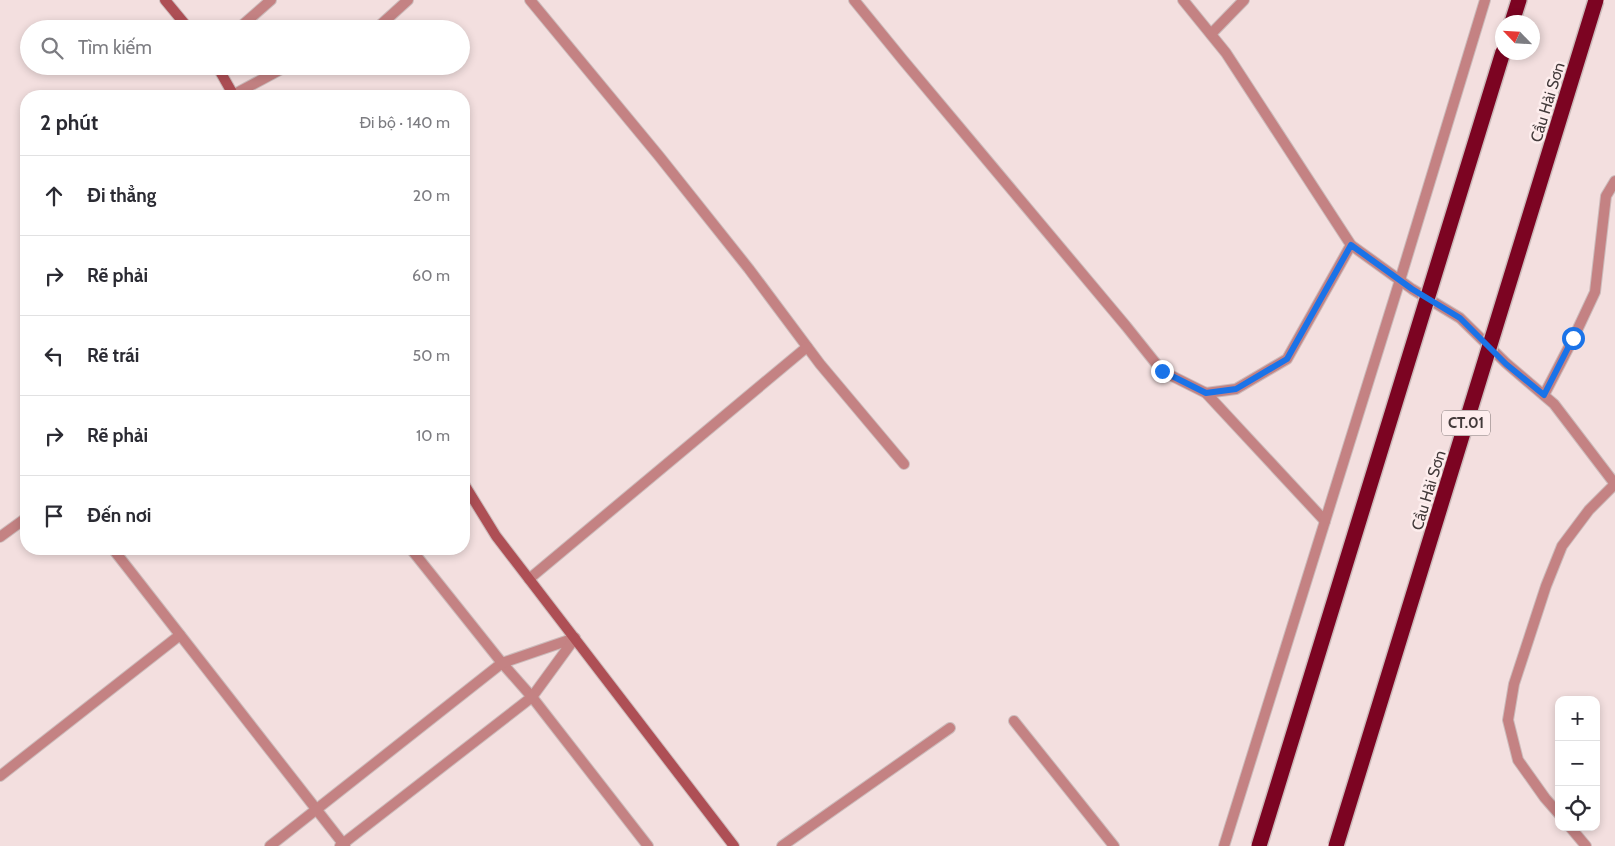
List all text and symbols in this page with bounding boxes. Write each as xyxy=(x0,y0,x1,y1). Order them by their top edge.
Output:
north arrow xyxy=(1495,15,1540,60)
search box xyxy=(20,20,470,75)
icon: search xyxy=(38,34,66,62)
text: Tìm kiếm xyxy=(78,36,152,59)
street label: Cầu Hải Sơn xyxy=(1526,60,1569,144)
text: 2 phút xyxy=(40,110,98,135)
text: Đi bộ · 140 m xyxy=(359,113,450,132)
icon: ahead xyxy=(40,182,68,210)
text: Đi thẳng xyxy=(87,184,156,207)
text: 20 m xyxy=(413,186,450,205)
icon: right xyxy=(40,262,68,290)
text: Rẽ phải xyxy=(87,264,148,287)
text: 60 m xyxy=(412,266,450,285)
route start xyxy=(1562,327,1585,350)
icon: left xyxy=(40,342,68,370)
text: Rẽ trái xyxy=(87,344,139,367)
text: 50 m xyxy=(413,346,450,365)
route end xyxy=(1151,360,1174,383)
road number: CT.01 xyxy=(1442,410,1490,436)
icon: right xyxy=(40,422,68,450)
text: Rẽ phải xyxy=(87,424,148,447)
text: 10 m xyxy=(416,426,450,445)
street label: Cầu Hải Sơn xyxy=(1407,448,1450,532)
icon: arrive xyxy=(40,502,68,530)
text: Đến nơi xyxy=(87,504,151,527)
map controls xyxy=(1555,696,1600,831)
button: + xyxy=(1555,696,1600,741)
button: − xyxy=(1555,741,1600,786)
button: locate xyxy=(1555,786,1600,831)

